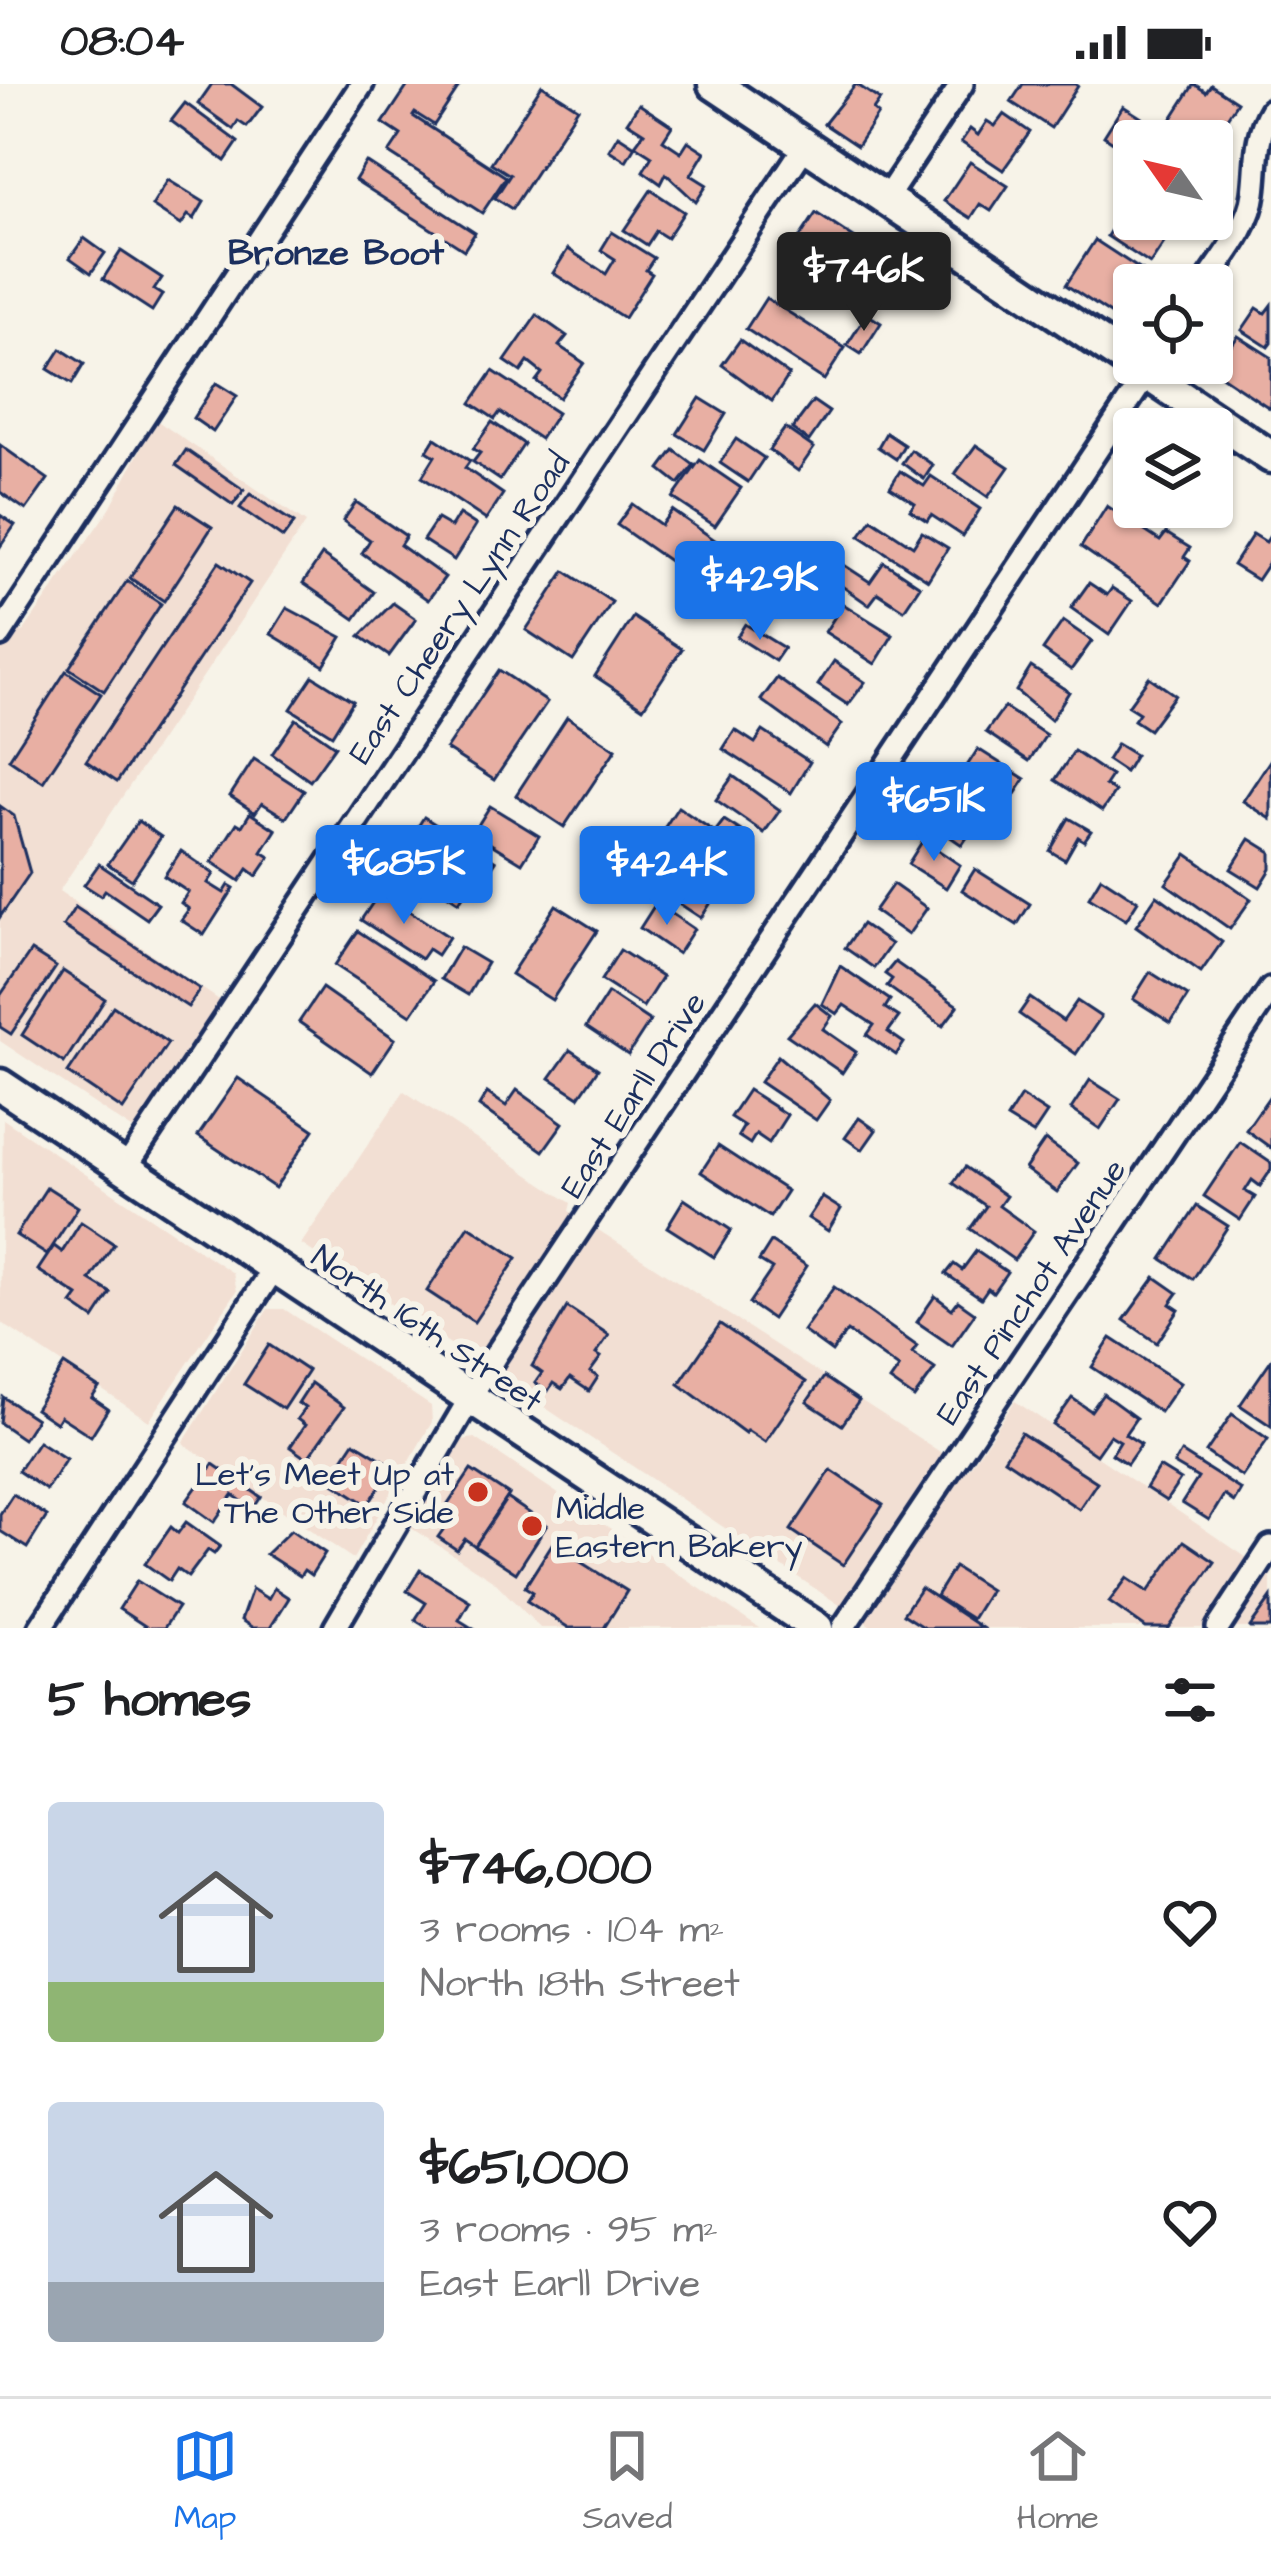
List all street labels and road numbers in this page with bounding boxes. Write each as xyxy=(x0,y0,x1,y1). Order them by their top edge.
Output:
street label: East Cheery Lynn Road xyxy=(338,443,582,774)
street label: East Earll Drive xyxy=(550,983,718,1207)
street label: East Pinchot Avenue xyxy=(925,1150,1138,1434)
street label: North 16th Street xyxy=(302,1234,552,1423)

